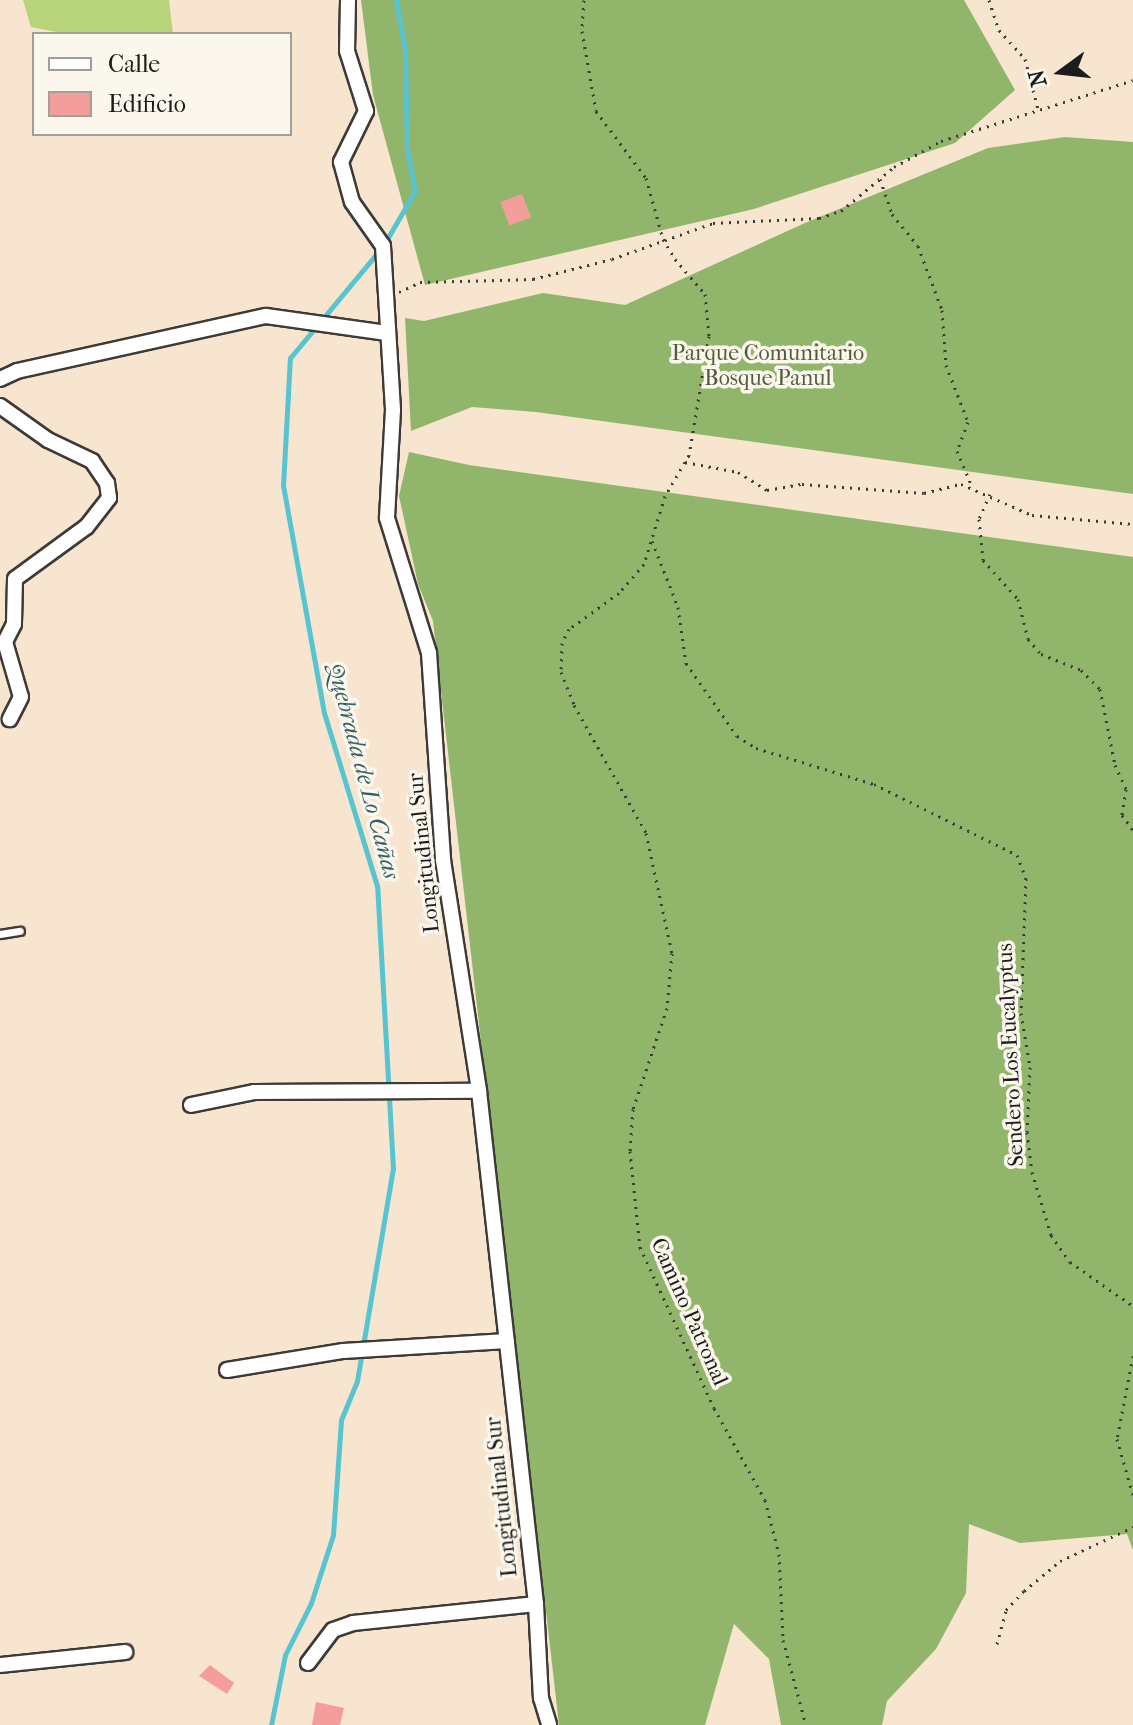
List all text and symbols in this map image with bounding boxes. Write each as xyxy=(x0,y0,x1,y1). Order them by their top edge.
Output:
legend xyxy=(32,32,292,136)
north arrow xyxy=(1021,32,1101,112)
text: Calle xyxy=(108,50,160,78)
text: N xyxy=(1023,67,1053,90)
text: Edificio xyxy=(108,90,186,118)
park label: Parque Comunitario Bosque Panul xyxy=(672,340,864,392)
water label: Quebrada de Lo Cañas xyxy=(320,660,406,882)
street label: Longitudinal Sur xyxy=(402,772,446,934)
street label: Sendero Los Eucalyptus xyxy=(992,943,1030,1167)
street label: Camino Patronal xyxy=(645,1234,733,1390)
street label: Longitudinal Sur xyxy=(480,1416,524,1578)

